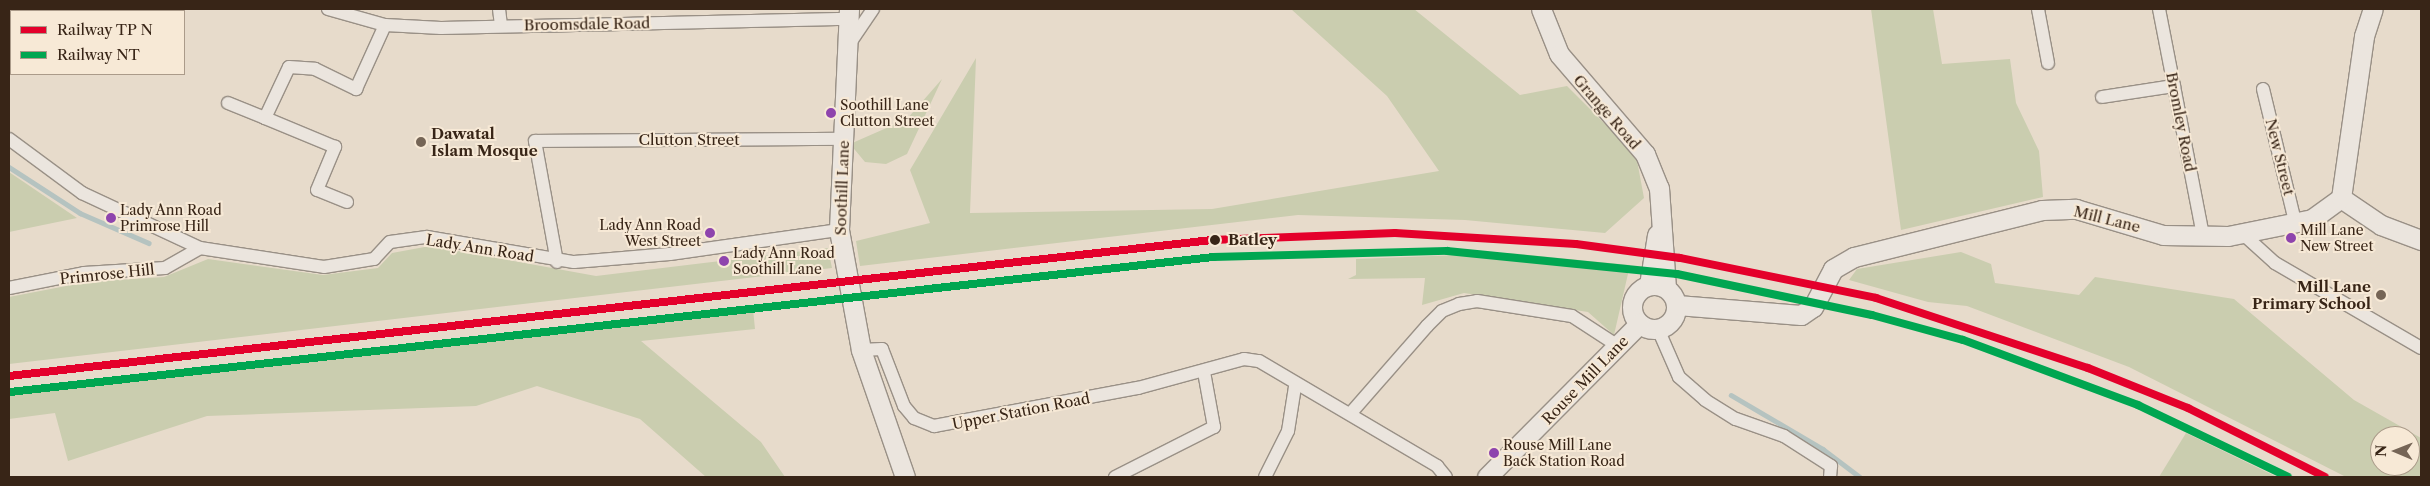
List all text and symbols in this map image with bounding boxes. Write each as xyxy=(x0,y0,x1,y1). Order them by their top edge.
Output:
legend xyxy=(10,10,185,75)
street label: Broomsdale Road xyxy=(524,14,650,34)
text: Railway TP N xyxy=(57,20,153,39)
text: Railway NT xyxy=(57,45,140,64)
street label: Bromley Road xyxy=(2162,70,2200,174)
street label: Grange Road xyxy=(1570,71,1644,153)
place label: Soothill Lane Clutton Street xyxy=(840,97,934,130)
marker: Soothill Lane Clutton Street xyxy=(826,108,836,118)
street label: New Street xyxy=(2262,116,2298,198)
place label: Dawatal Islam Mosque xyxy=(431,124,538,159)
street label: Clutton Street xyxy=(639,131,739,149)
marker: Dawatal Islam Mosque xyxy=(415,136,427,148)
street label: Soothill Lane xyxy=(831,140,853,236)
place label: Lady Ann Road Primrose Hill xyxy=(120,202,223,234)
street label: Mill Lane xyxy=(2072,202,2142,236)
marker: Lady Ann Road Primrose Hill xyxy=(106,213,116,223)
place label: Lady Ann Road West Street xyxy=(598,217,701,250)
place label: Mill Lane New Street xyxy=(2300,222,2374,254)
marker: Lady Ann Road West Street xyxy=(705,228,715,238)
street label: Lady Ann Road xyxy=(424,231,536,265)
marker: Batley xyxy=(1206,231,1224,249)
place label: Batley xyxy=(1228,231,1277,249)
marker: Mill Lane New Street xyxy=(2286,233,2296,243)
place label: Lady Ann Road Soothill Lane xyxy=(733,245,836,278)
marker: Lady Ann Road Soothill Lane xyxy=(719,256,729,266)
street label: Primrose Hill xyxy=(59,260,155,288)
place label: Mill Lane Primary School xyxy=(2252,277,2371,312)
marker: Mill Lane Primary School xyxy=(2375,289,2387,301)
street label: Rouse Mill Lane xyxy=(1538,332,1632,428)
street label: Upper Station Road xyxy=(950,389,1092,433)
north arrow xyxy=(2370,426,2420,476)
place label: Rouse Mill Lane Back Station Road xyxy=(1503,437,1625,470)
text: N xyxy=(2372,445,2390,457)
marker: Rouse Mill Lane Back Station Road xyxy=(1489,448,1499,458)

